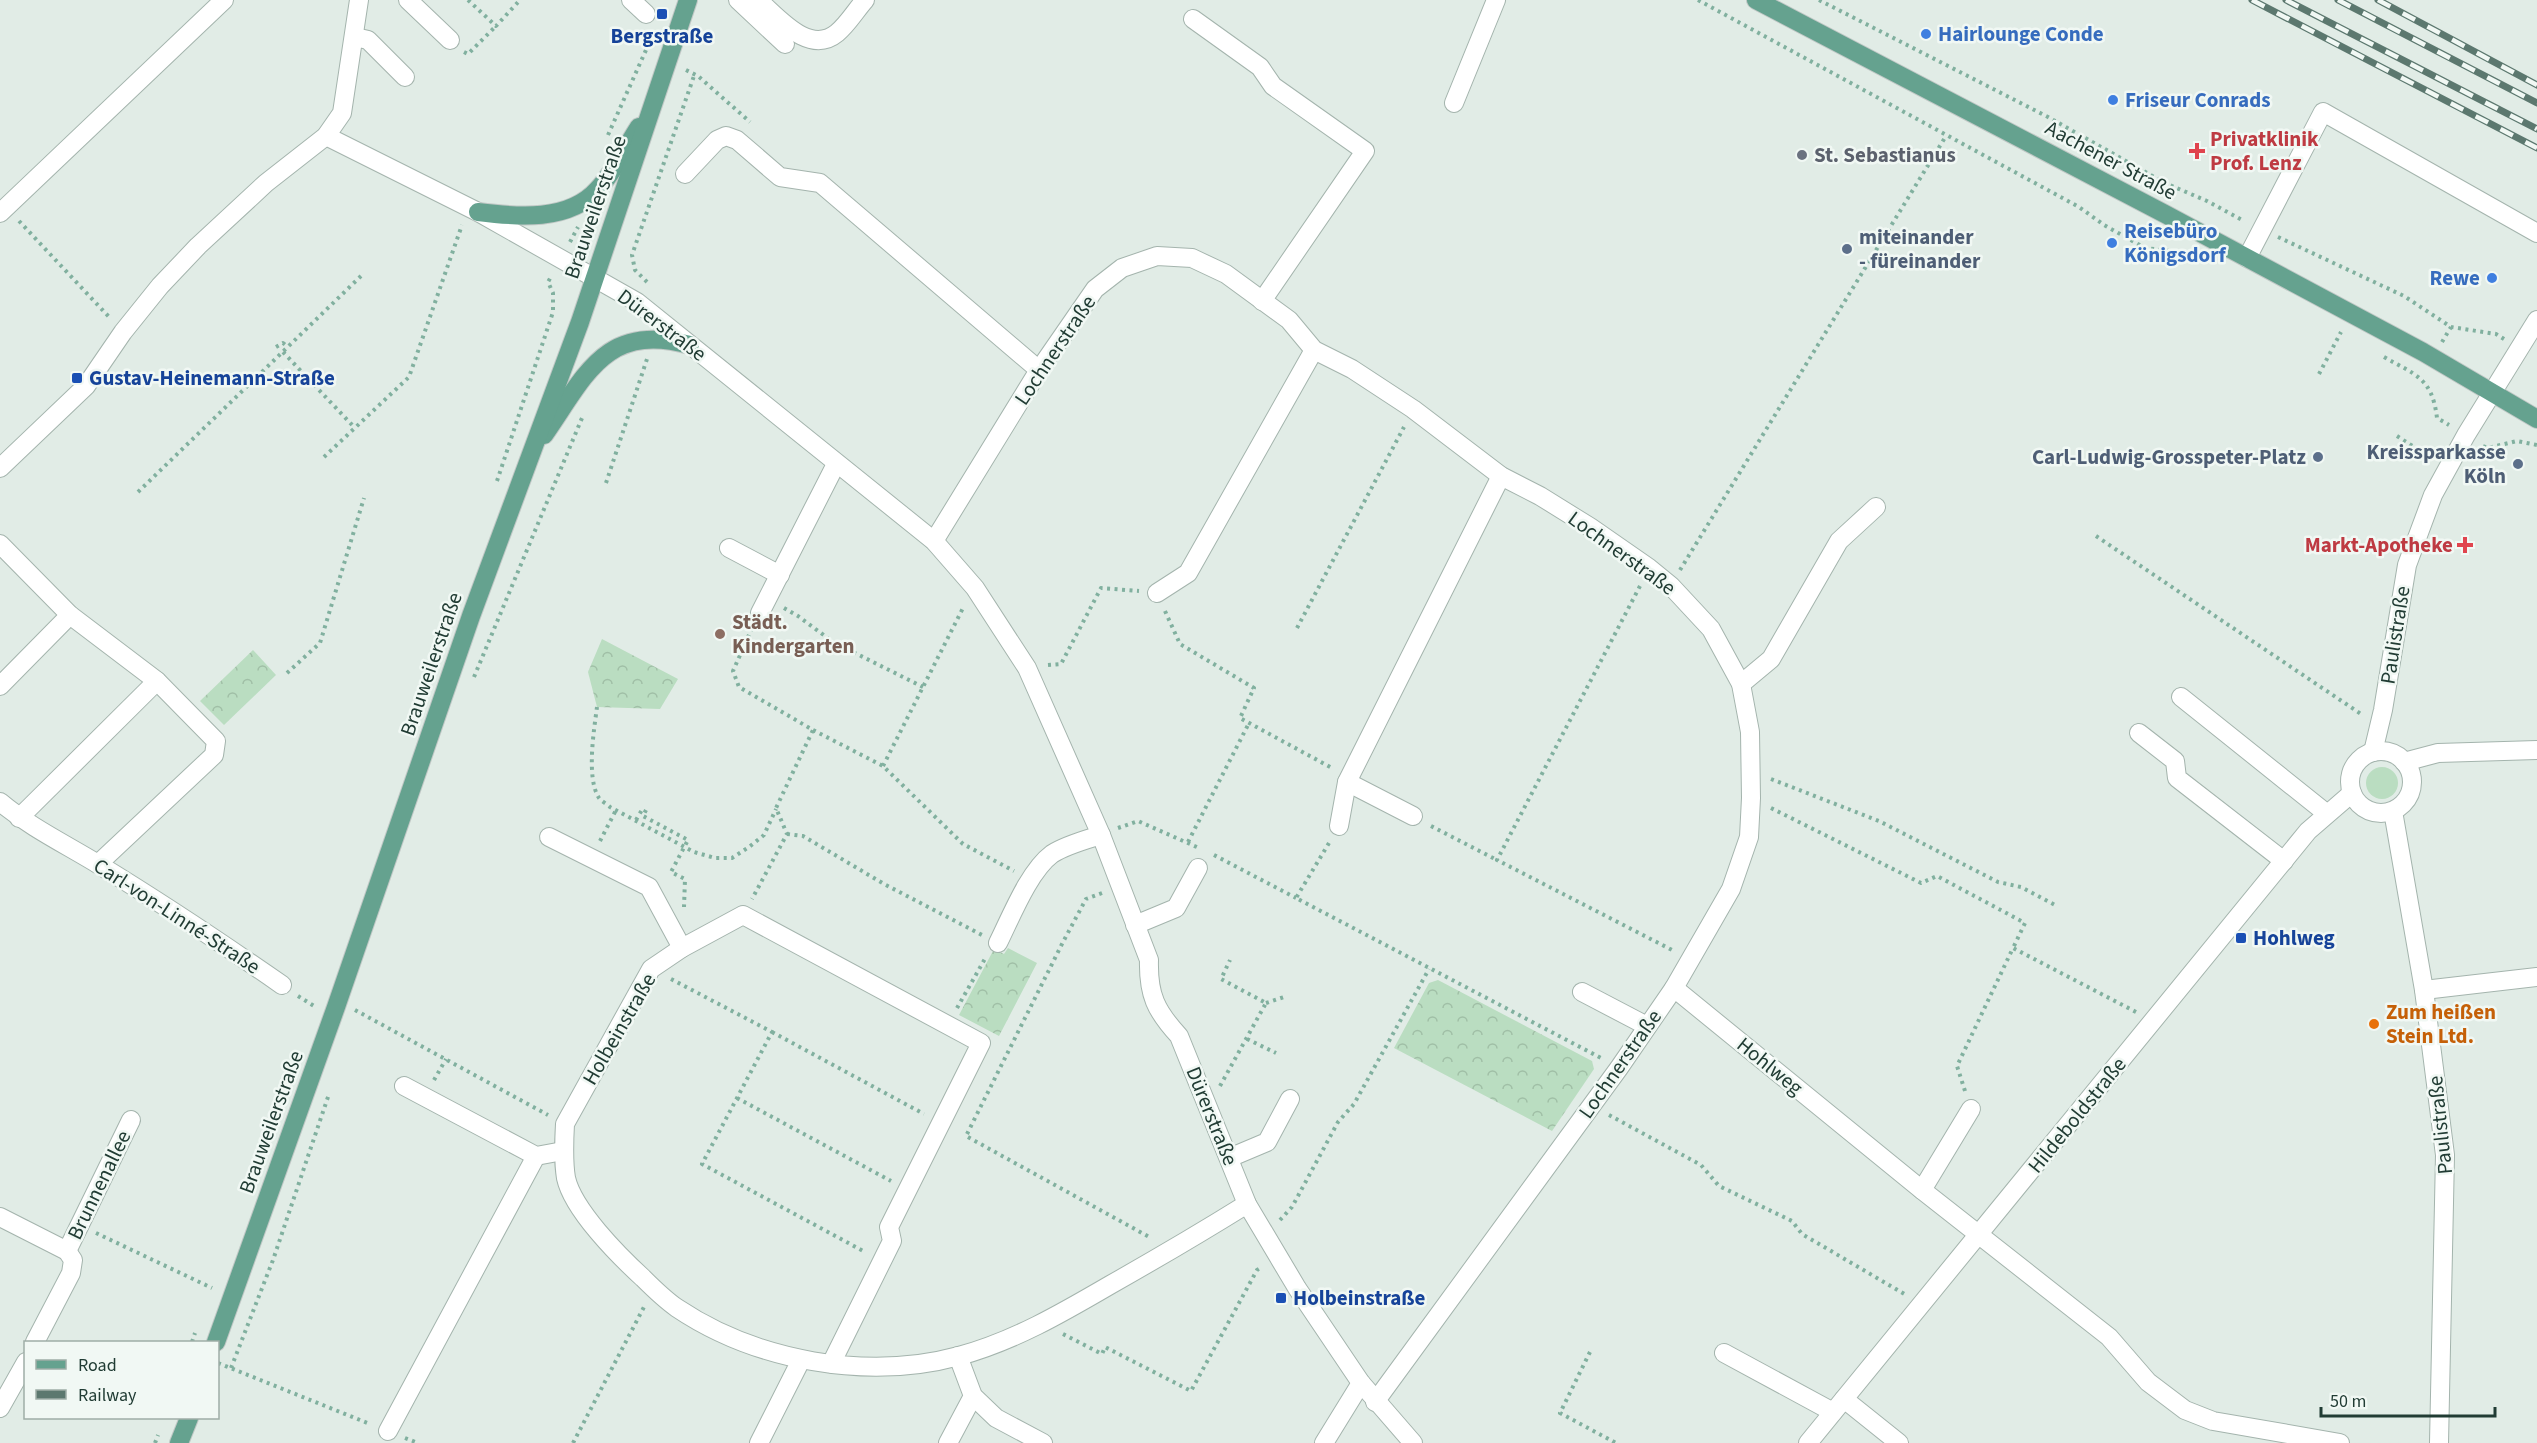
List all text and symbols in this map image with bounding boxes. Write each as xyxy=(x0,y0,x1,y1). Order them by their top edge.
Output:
marker: Bergstraße xyxy=(655,7,669,21)
place label: Hairlounge Conde xyxy=(1938,19,2104,49)
place label: Bergstraße xyxy=(611,21,714,51)
marker: Hairlounge Conde xyxy=(1919,27,1933,41)
place label: Friseur Conrads xyxy=(2125,85,2270,115)
marker: Friseur Conrads xyxy=(2106,93,2120,107)
street label: Aachener Straße xyxy=(2040,113,2182,207)
place label: Privatklinik Prof. Lenz xyxy=(2210,124,2319,178)
street label: Brauweilerstraße xyxy=(556,131,634,283)
place label: St. Sebastianus xyxy=(1814,140,1956,170)
marker: Privatklinik Prof. Lenz xyxy=(2188,142,2206,160)
marker: St. Sebastianus xyxy=(1795,148,1809,162)
place label: Reisebüro Königsdorf xyxy=(2124,216,2227,270)
place label: miteinander - füreinander xyxy=(1859,222,1981,276)
marker: Reisebüro Königsdorf xyxy=(2105,236,2119,250)
marker: miteinander - füreinander xyxy=(1840,242,1854,256)
place label: Rewe xyxy=(2430,263,2480,293)
marker: Rewe xyxy=(2485,271,2499,285)
street label: Dürerstraße xyxy=(611,282,713,368)
street label: Lochnerstraße xyxy=(1007,289,1103,411)
place label: Gustav-Heinemann-Straße xyxy=(89,363,335,393)
marker: Gustav-Heinemann-Straße xyxy=(70,371,84,385)
place label: Kreissparkasse Köln xyxy=(2367,437,2506,491)
place label: Carl-Ludwig-Grosspeter-Platz xyxy=(2032,442,2306,472)
marker: Carl-Ludwig-Grosspeter-Platz xyxy=(2311,450,2325,464)
marker: Kreissparkasse Köln xyxy=(2511,457,2525,471)
street label: Lochnerstraße xyxy=(1562,504,1682,602)
place label: Markt-Apotheke xyxy=(2305,530,2453,560)
marker: Markt-Apotheke xyxy=(2458,538,2472,552)
street label: Paulistraße xyxy=(2372,584,2418,686)
street label: Brauweilerstraße xyxy=(392,588,470,740)
place label: Städt. Kindergarten xyxy=(732,607,855,661)
marker: Städt. Kindergarten xyxy=(713,627,727,641)
street label: Carl-von-Linné-Straße xyxy=(88,851,266,981)
place label: Hohlweg xyxy=(2253,923,2335,953)
marker: Hohlweg xyxy=(2234,931,2248,945)
street label: Holbeinstraße xyxy=(575,968,663,1090)
place label: Zum heißen Stein Ltd. xyxy=(2386,997,2496,1051)
street label: Lochnerstraße xyxy=(1571,1003,1669,1125)
marker: Zum heißen Stein Ltd. xyxy=(2367,1017,2381,1031)
street label: Hohlweg xyxy=(1730,1030,1810,1102)
street label: Brauweilerstraße xyxy=(231,1046,311,1198)
street label: Hildeboldstraße xyxy=(2021,1051,2133,1179)
street label: Dürerstraße xyxy=(1179,1062,1245,1170)
street label: Paulistraße xyxy=(2420,1074,2460,1176)
street label: Brunnenallee xyxy=(60,1125,138,1245)
place label: Holbeinstraße xyxy=(1293,1283,1426,1313)
marker: Holbeinstraße xyxy=(1274,1291,1288,1305)
legend xyxy=(24,1341,219,1419)
text: Road xyxy=(78,1353,117,1378)
scale bar xyxy=(2321,1380,2495,1418)
text: Railway xyxy=(78,1383,137,1408)
text: 50 m xyxy=(2330,1389,2366,1414)

